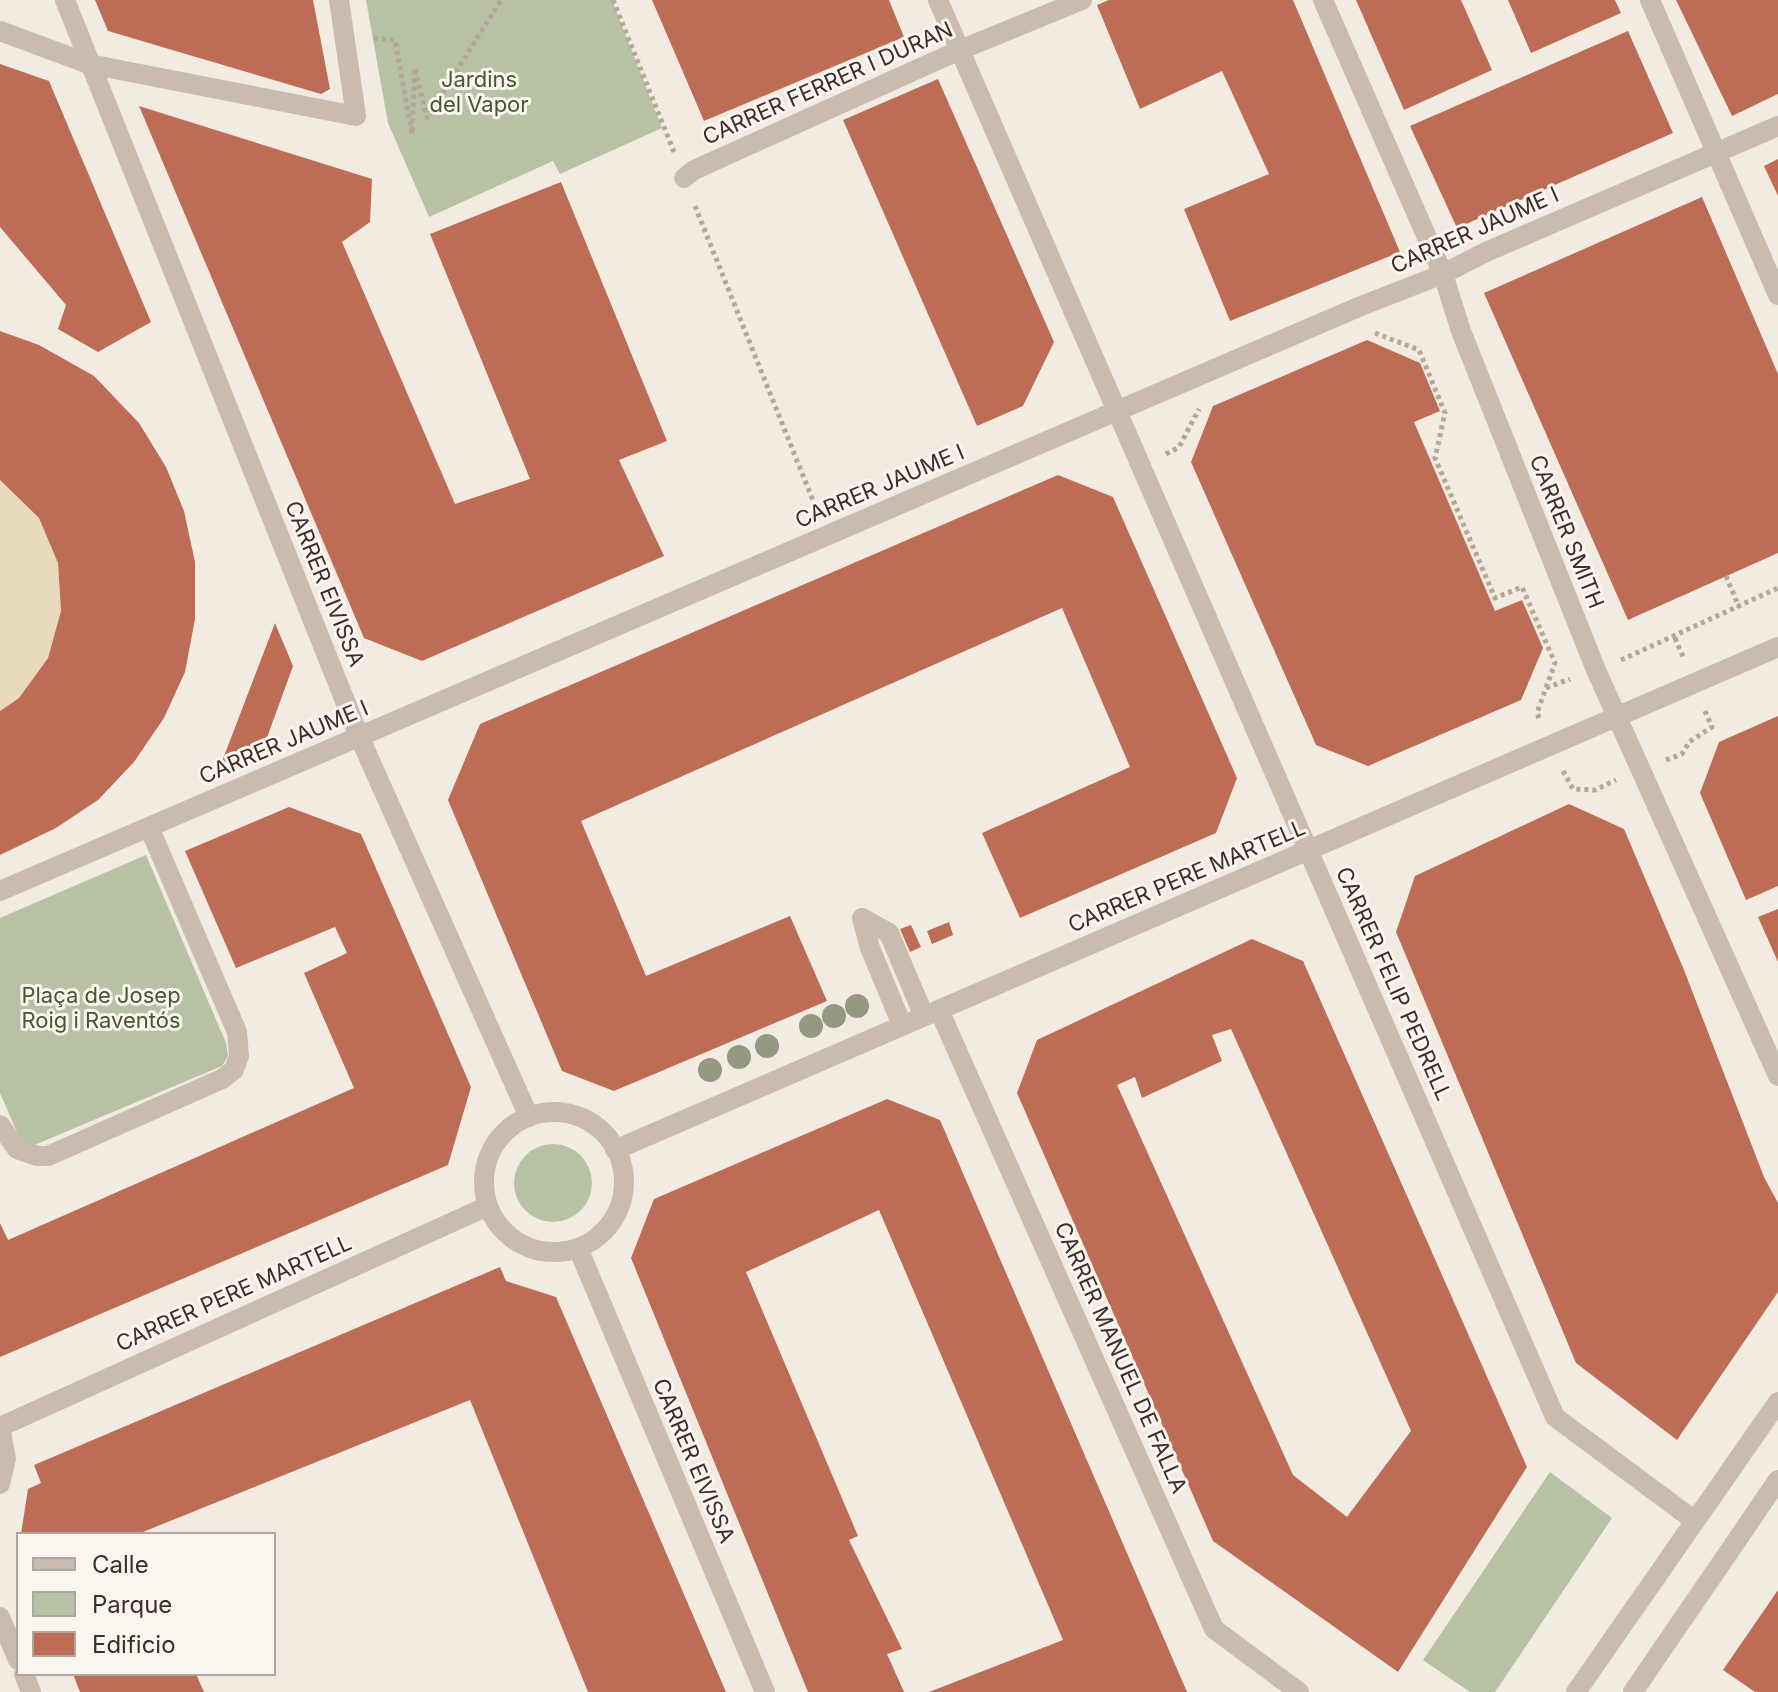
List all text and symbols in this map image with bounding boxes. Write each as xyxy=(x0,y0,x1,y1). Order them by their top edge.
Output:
street label: CARRER FERRER I DURAN xyxy=(699,17,957,151)
park label: Jardins del Vapor xyxy=(429,67,529,118)
street label: CARRER JAUME I xyxy=(1387,182,1563,280)
street label: CARRER JAUME I xyxy=(791,439,969,535)
street label: CARRER SMITH xyxy=(1523,451,1609,613)
street label: CARRER EIVISSA xyxy=(279,497,369,671)
street label: CARRER JAUME I xyxy=(195,695,373,791)
street label: CARRER PERE MARTELL xyxy=(1064,815,1310,939)
street label: CARRER FELIP PEDRELL xyxy=(1330,863,1456,1105)
park label: Plaça de Josep Roig i Raventós xyxy=(21,983,181,1034)
street label: CARRER MANUEL DE FALLA xyxy=(1048,1218,1192,1498)
street label: CARRER PERE MARTELL xyxy=(112,1230,356,1358)
street label: CARRER EIVISSA xyxy=(646,1375,740,1547)
legend xyxy=(16,1532,276,1676)
text: Calle xyxy=(92,1550,149,1579)
text: Parque xyxy=(92,1590,172,1619)
text: Edificio xyxy=(92,1630,176,1659)

